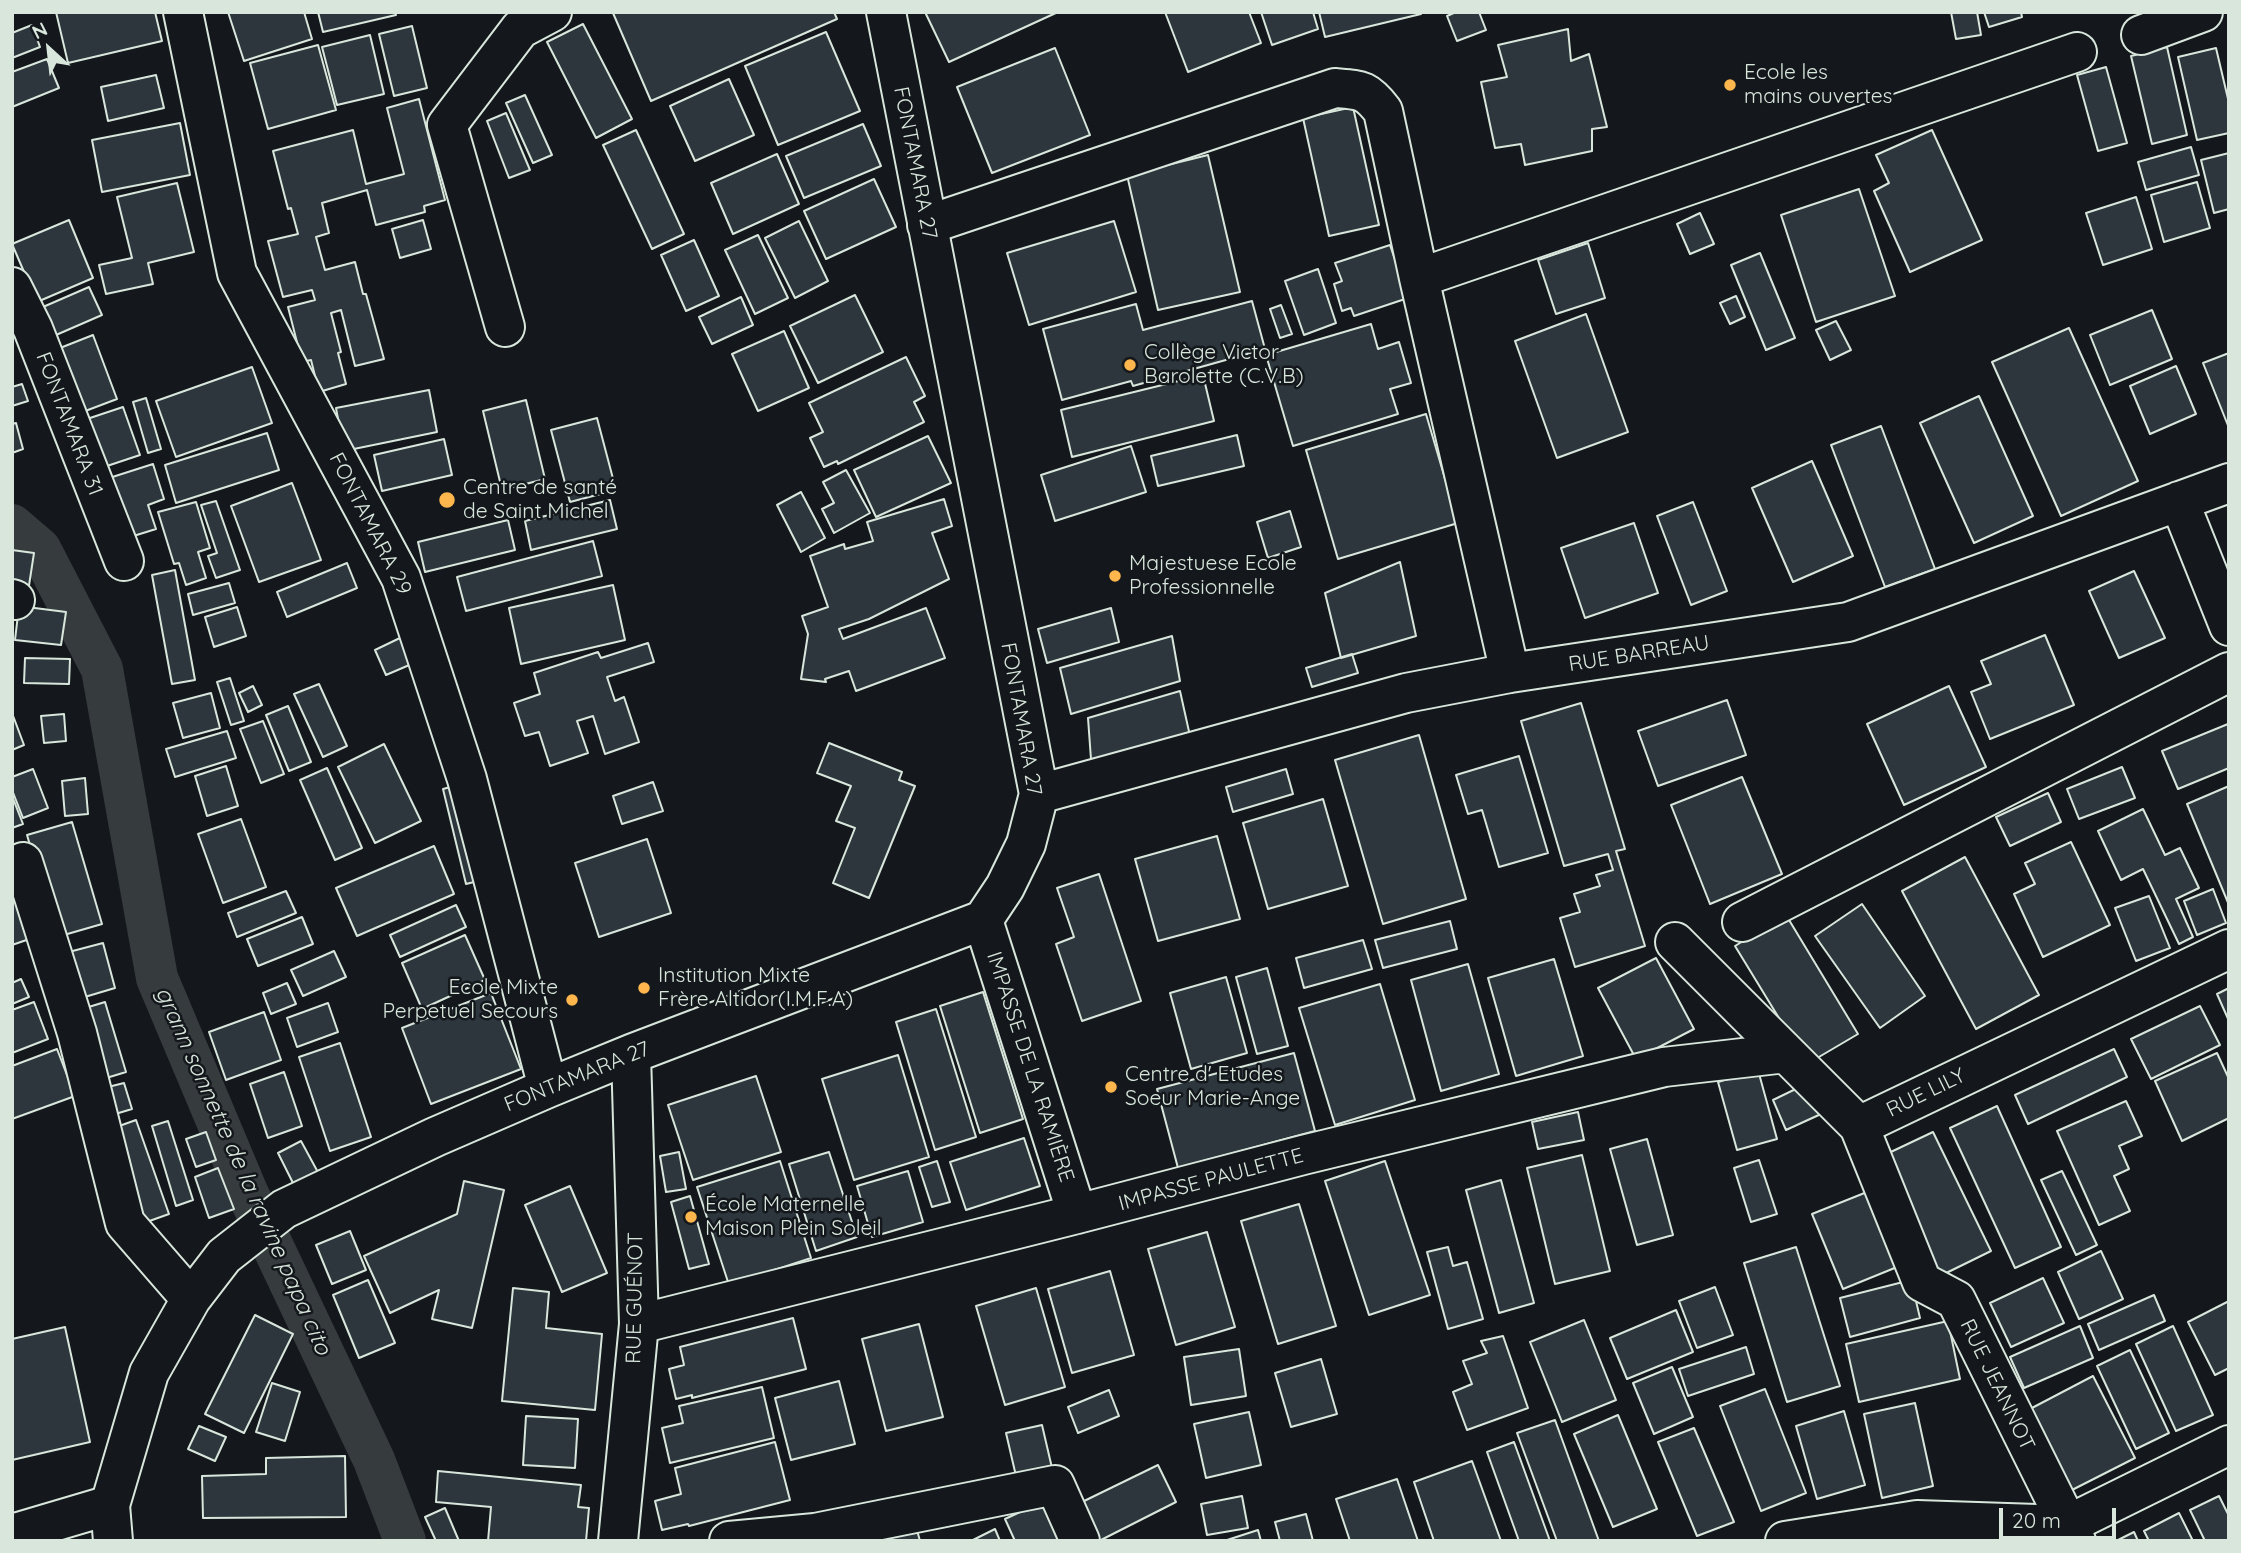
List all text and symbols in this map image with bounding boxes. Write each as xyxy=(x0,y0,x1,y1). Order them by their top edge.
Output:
north arrow xyxy=(14,14,84,84)
text: N xyxy=(28,16,51,44)
place label: Ecole les mains ouvertes xyxy=(1744,60,1892,110)
marker: Ecole les mains ouvertes xyxy=(1722,77,1738,93)
street label: FONTAMARA 27 xyxy=(888,85,942,241)
place label: Collège Victor Barolette (C.V.B) xyxy=(1144,340,1304,390)
street label: FONTAMARA 31 xyxy=(30,349,108,499)
marker: Collège Victor Barolette (C.V.B) xyxy=(1122,357,1138,373)
street label: FONTAMARA 29 xyxy=(323,449,417,599)
place label: Centre de santé de Saint Michel xyxy=(463,475,617,525)
marker: Centre de santé de Saint Michel xyxy=(437,490,457,510)
place label: Majestuese Ecole Professionnelle xyxy=(1129,551,1297,601)
marker: Majestuese Ecole Professionnelle xyxy=(1107,568,1123,584)
street label: RUE BARREAU xyxy=(1567,630,1711,678)
street label: FONTAMARA 27 xyxy=(995,641,1047,797)
street label: IMPASSE DE LA RAMIÈRE xyxy=(981,949,1079,1185)
place label: Institution Mixte Frère Altidor(I.M.F.A) xyxy=(658,963,853,1013)
place label: Ecole Mixte Perpetuel Secours xyxy=(383,975,558,1025)
marker: Institution Mixte Frère Altidor(I.M.F.A) xyxy=(636,980,652,996)
water label: grann sonnette de la ravine papa cito xyxy=(149,983,337,1359)
marker: Ecole Mixte Perpetuel Secours xyxy=(564,992,580,1008)
street label: FONTAMARA 27 xyxy=(501,1036,653,1118)
place label: Centre d' Etudes Soeur Marie-Ange xyxy=(1125,1062,1300,1112)
street label: RUE LILY xyxy=(1882,1063,1970,1123)
marker: Centre d' Etudes Soeur Marie-Ange xyxy=(1103,1079,1119,1095)
street label: IMPASSE PAULETTE xyxy=(1116,1143,1306,1217)
place label: École Maternelle Maison Plein Soleil xyxy=(705,1192,882,1242)
marker: École Maternelle Maison Plein Soleil xyxy=(683,1209,699,1225)
street label: RUE GUÉNOT xyxy=(621,1232,649,1364)
street label: RUE JEANNOT xyxy=(1954,1315,2040,1455)
scale bar xyxy=(2003,1494,2120,1538)
text: 20 m xyxy=(2012,1507,2061,1533)

